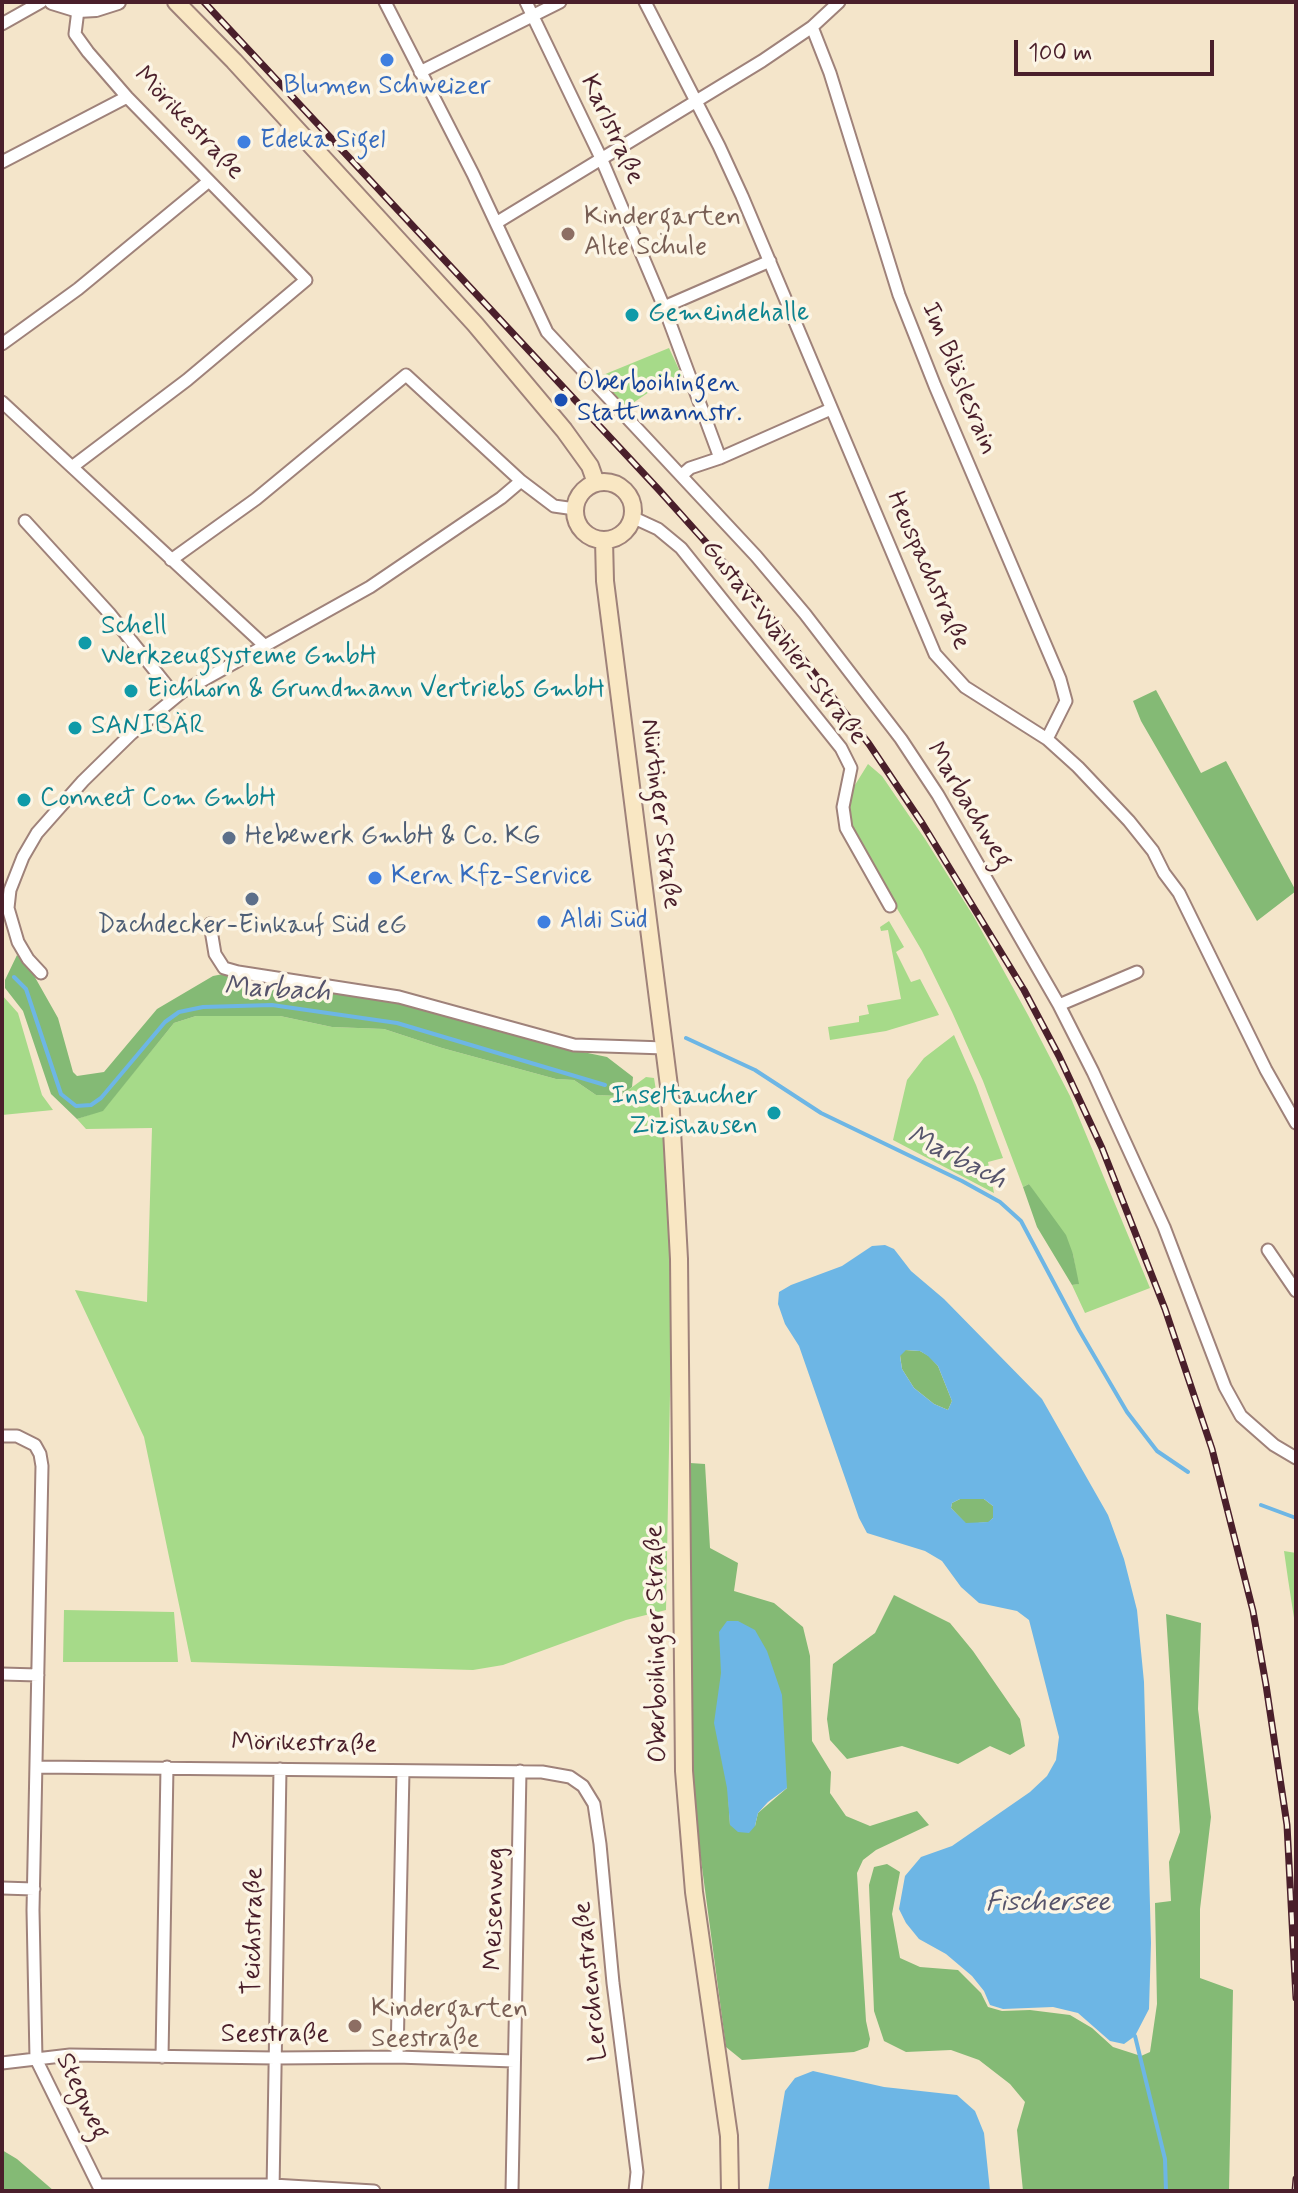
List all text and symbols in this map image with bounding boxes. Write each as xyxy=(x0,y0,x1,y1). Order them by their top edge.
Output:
scale bar xyxy=(1018,24,1218,74)
text: 100 m xyxy=(1028,38,1092,69)
marker: Blumen Schweizer xyxy=(378,51,396,69)
street label: Mörikestraße xyxy=(126,61,250,187)
street label: Karlstraße xyxy=(572,70,650,190)
place label: Blumen Schweizer xyxy=(283,72,491,104)
place label: Edeka Sigel xyxy=(260,126,385,158)
marker: Edeka Sigel xyxy=(235,133,253,151)
place label: Kindergarten Alte Schule xyxy=(584,203,741,264)
marker: Kindergarten Alte Schule xyxy=(559,225,577,243)
street label: Im Bläslesrain xyxy=(913,298,1003,460)
place label: Gemeindehalle xyxy=(648,299,809,331)
marker: Gemeindehalle xyxy=(623,306,641,324)
place label: Oberboihingen Stattmannstr. xyxy=(577,369,742,430)
marker: Oberboihingen Stattmannstr. xyxy=(552,391,570,409)
street label: Heuspachstraße xyxy=(878,487,976,655)
street label: Gustav-Wahler-Straße xyxy=(693,535,873,751)
place label: Schell Werkzeugsysteme GmbH xyxy=(101,612,377,674)
marker: Schell Werkzeugsysteme GmbH xyxy=(76,634,94,652)
place label: Eichhorn & Grundmann Vertriebs GmbH xyxy=(147,675,605,707)
marker: Eichhorn & Grundmann Vertriebs GmbH xyxy=(122,682,140,700)
place label: SANIBÄR xyxy=(91,712,205,744)
street label: Nürtinger Straße xyxy=(632,717,686,911)
marker: SANIBÄR xyxy=(66,719,84,737)
street label: Marbachweg xyxy=(918,737,1018,875)
place label: Connect Com GmbH xyxy=(40,784,276,816)
marker: Connect Com GmbH xyxy=(15,791,33,809)
place label: Hebewerk GmbH & Co. KG xyxy=(245,822,540,854)
marker: Hebewerk GmbH & Co. KG xyxy=(220,829,238,847)
place label: Kern Kfz-Service xyxy=(391,862,592,894)
marker: Kern Kfz-Service xyxy=(366,869,384,887)
marker: Dachdecker-Einkauf Süd eG xyxy=(243,890,261,908)
place label: Aldi Süd xyxy=(560,906,648,938)
place label: Dachdecker-Einkauf Süd eG xyxy=(97,911,407,943)
marker: Aldi Süd xyxy=(535,913,553,931)
water label: Marbach xyxy=(223,971,331,1011)
place label: Inseltaucher Zizishausen xyxy=(611,1082,758,1144)
marker: Inseltaucher Zizishausen xyxy=(765,1104,783,1122)
water label: Marbach xyxy=(901,1120,1011,1198)
street label: Oberboihinger Straße xyxy=(640,1525,676,1763)
street label: Mörikestraße xyxy=(231,1728,377,1762)
street label: Meisenweg xyxy=(479,1847,513,1971)
street label: Teichstraße xyxy=(238,1867,272,1995)
water label: Fischersee xyxy=(986,1887,1110,1921)
street label: Lerchenstraße xyxy=(568,1900,616,2062)
place label: Kindergarten Seestraße xyxy=(371,1995,528,2056)
marker: Kindergarten Seestraße xyxy=(346,2017,364,2035)
street label: Seestraße xyxy=(221,2020,329,2052)
street label: Stegweg xyxy=(47,2049,115,2145)

